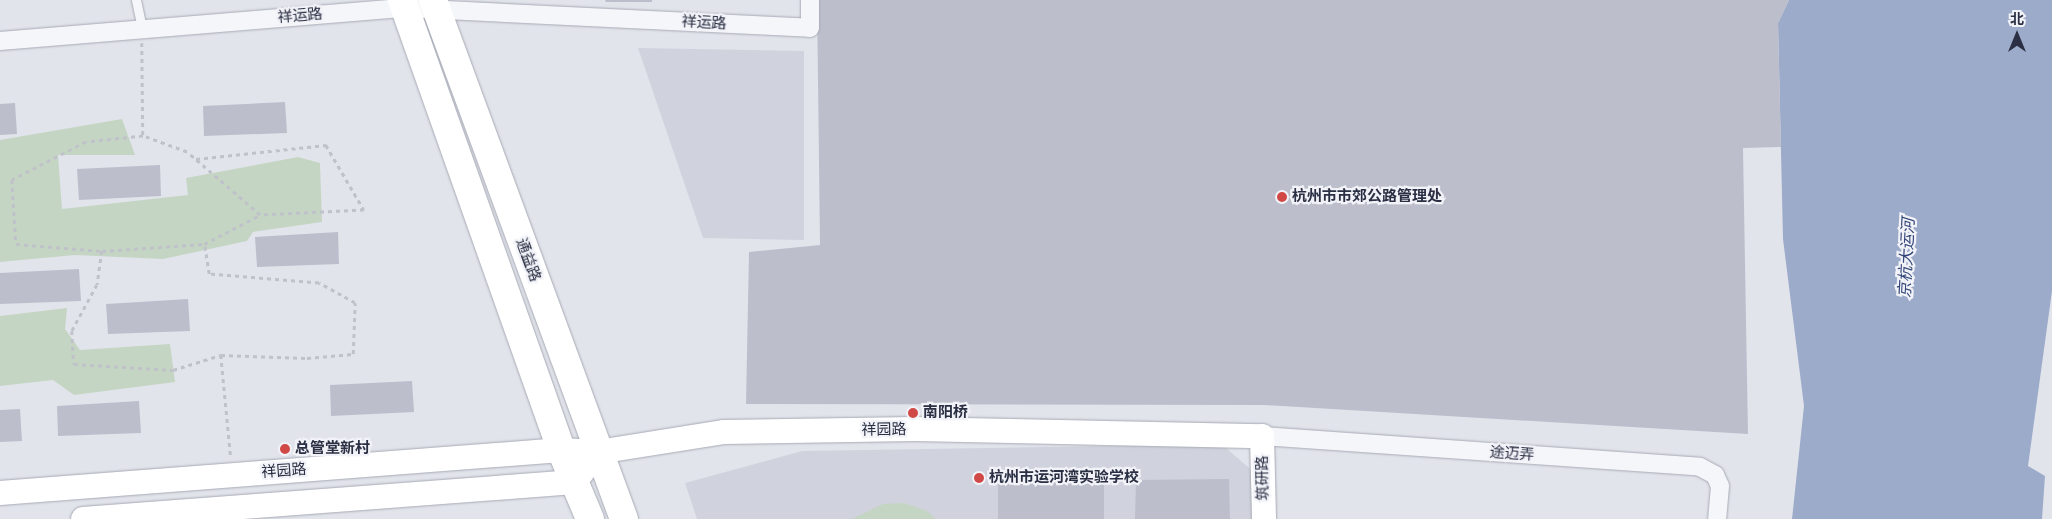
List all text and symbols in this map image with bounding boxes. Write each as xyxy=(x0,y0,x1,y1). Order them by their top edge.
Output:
street label: 祥运路 xyxy=(277,5,323,27)
north arrow xyxy=(1992,10,2042,60)
text: 北 xyxy=(2010,11,2024,28)
street label: 祥运路 xyxy=(681,13,727,33)
place label: 杭州市市郊公路管理处 xyxy=(1292,188,1442,206)
marker: 杭州市市郊公路管理处 xyxy=(1276,191,1288,203)
water label: 京杭大运河 xyxy=(1895,218,1919,298)
street label: 通益路 xyxy=(512,236,544,284)
place label: 南阳桥 xyxy=(923,404,968,422)
marker: 南阳桥 xyxy=(907,407,919,419)
street label: 祥园路 xyxy=(861,421,907,439)
place label: 总管堂新村 xyxy=(295,440,370,458)
marker: 总管堂新村 xyxy=(279,443,291,455)
street label: 途迈弄 xyxy=(1489,443,1535,465)
street label: 筑研路 xyxy=(1254,455,1272,501)
street label: 祥园路 xyxy=(261,460,307,482)
place label: 杭州市运河湾实验学校 xyxy=(989,469,1139,487)
marker: 杭州市运河湾实验学校 xyxy=(973,472,985,484)

